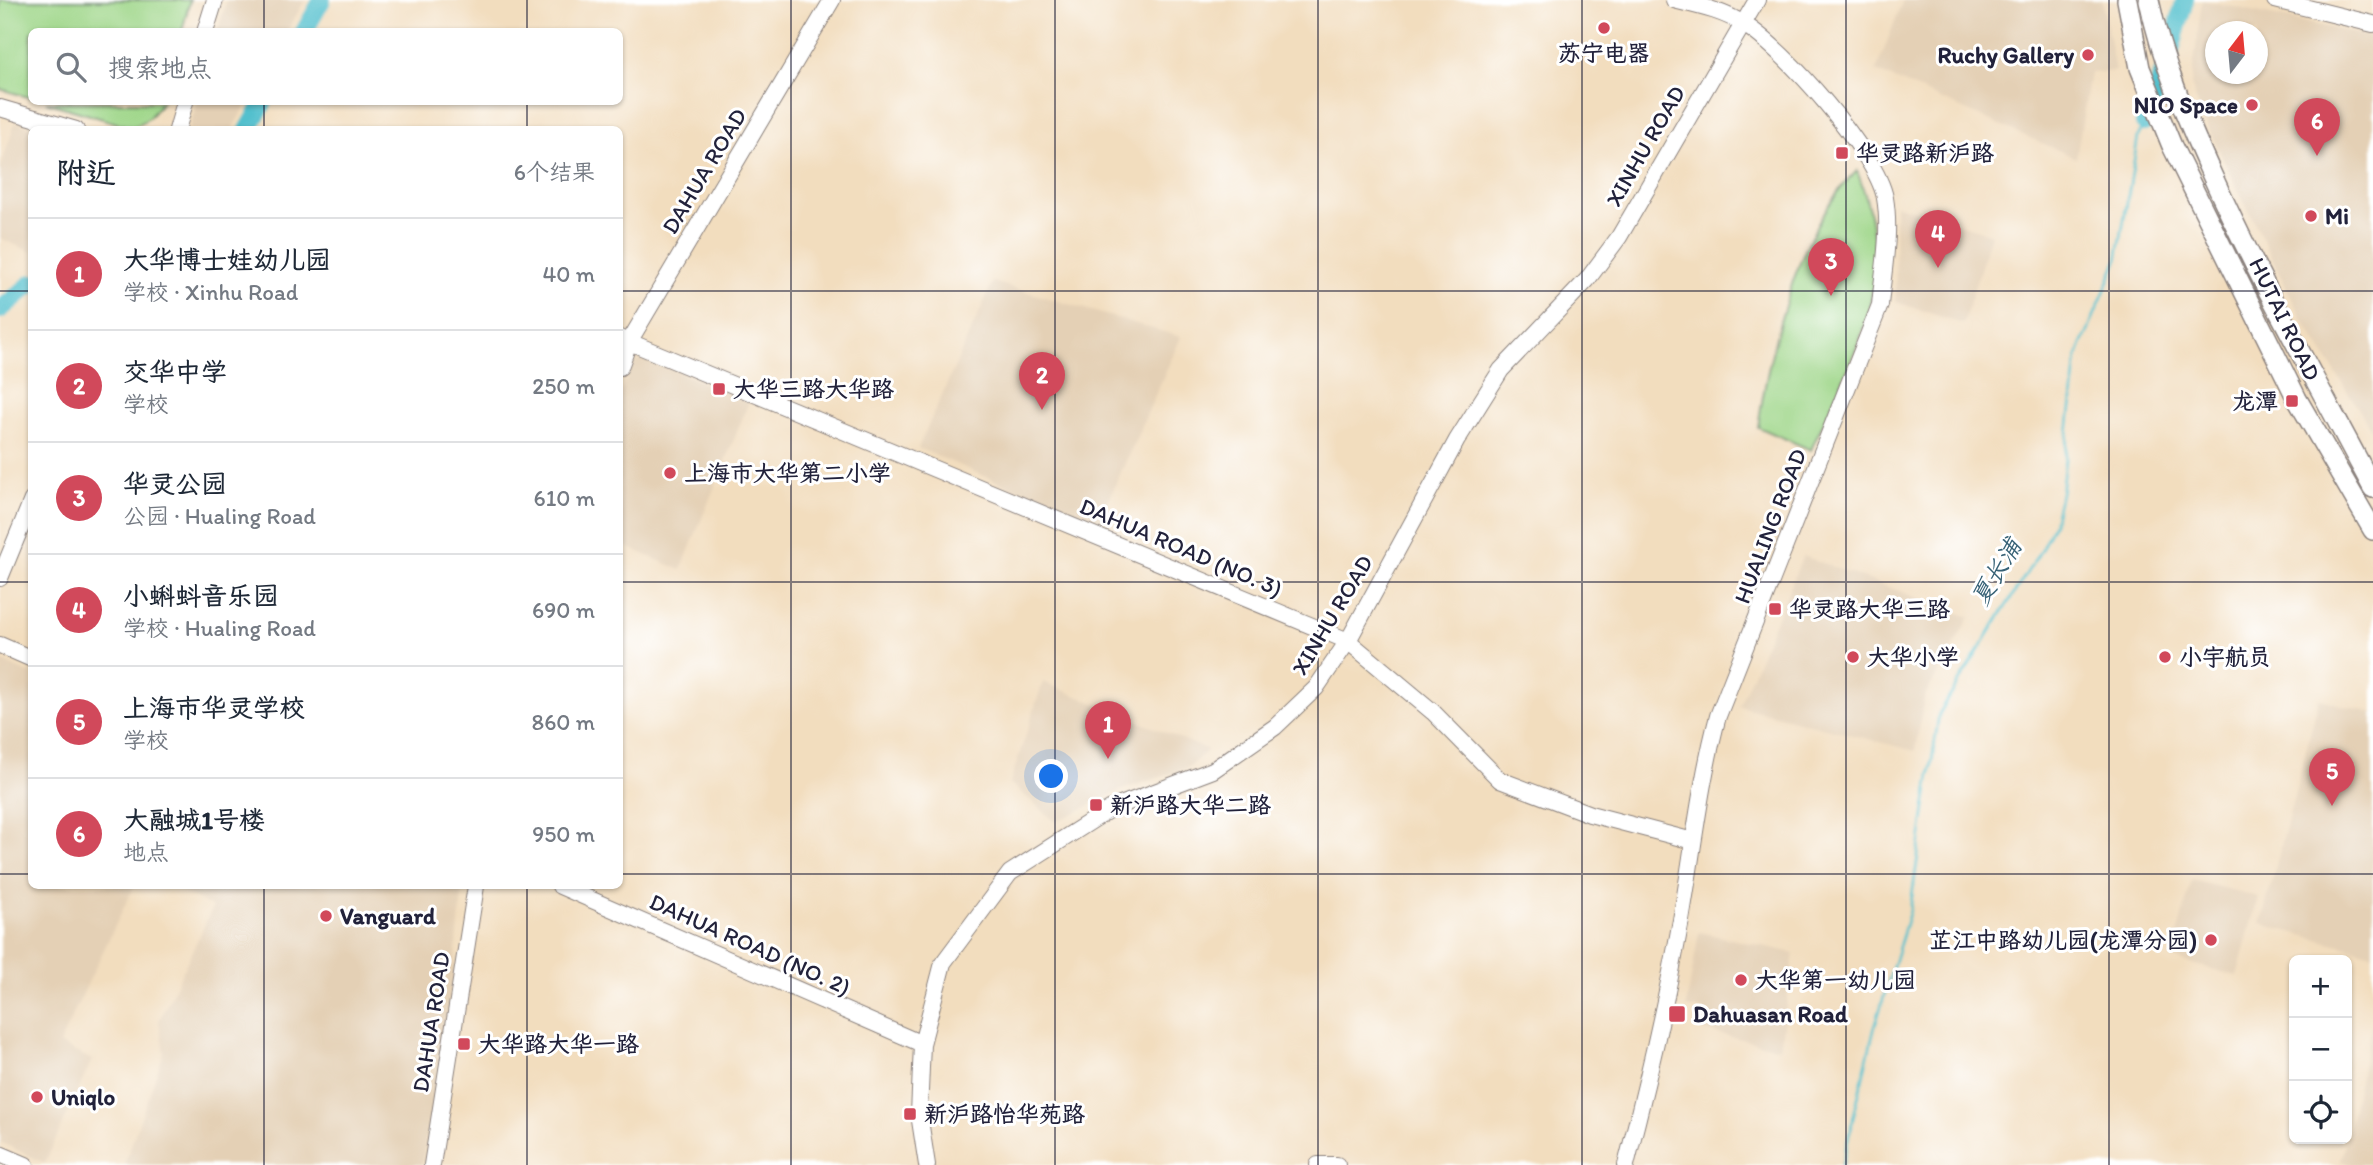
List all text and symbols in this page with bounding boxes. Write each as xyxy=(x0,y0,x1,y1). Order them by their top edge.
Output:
marker: 苏宁电器 xyxy=(1596,20,1612,36)
north arrow xyxy=(2205,21,2268,84)
search box xyxy=(28,28,623,105)
place label: 苏宁电器 xyxy=(1558,39,1650,67)
place label: Ruchy Gallery xyxy=(1938,41,2074,69)
marker: Ruchy Gallery xyxy=(2080,47,2096,63)
icon: search xyxy=(52,48,90,86)
text: 搜索地点 xyxy=(108,52,212,84)
street label: XINHU ROAD xyxy=(1599,81,1691,211)
place label: NIO Space xyxy=(2134,91,2238,119)
marker: NIO Space xyxy=(2244,97,2260,113)
pin: 6 xyxy=(2294,98,2340,156)
street label: DAHUA ROAD xyxy=(656,103,752,239)
place label: 华灵路新沪路 xyxy=(1856,139,1994,167)
marker: 华灵路新沪路 xyxy=(1834,145,1850,161)
text: 附近 xyxy=(56,154,116,191)
text: 6个结果 xyxy=(514,158,595,186)
place label: Mi xyxy=(2325,202,2349,230)
marker: Mi xyxy=(2303,208,2319,224)
pin: 4 xyxy=(1915,210,1961,268)
pin: 3 xyxy=(1808,238,1854,296)
text: 大华博士娃幼儿园 xyxy=(123,244,331,276)
street label: HUTAI ROAD xyxy=(2243,253,2327,385)
text: 1 xyxy=(74,260,84,288)
text: 40 m xyxy=(542,260,595,288)
text: 学校 · Xinhu Road xyxy=(123,278,298,306)
pin: 2 xyxy=(1019,352,1065,410)
text: 交华中学 xyxy=(123,356,227,388)
text: 2 xyxy=(73,372,85,400)
text: 250 m xyxy=(532,372,595,400)
place label: 大华三路大华路 xyxy=(733,375,894,403)
marker: 大华三路大华路 xyxy=(711,381,727,397)
place label: 龙潭 xyxy=(2232,387,2278,415)
text: 学校 xyxy=(123,390,169,418)
marker: 龙潭 xyxy=(2284,393,2300,409)
street label: HUALING ROAD xyxy=(1728,445,1812,607)
place label: 上海市大华第二小学 xyxy=(684,459,891,487)
marker: 上海市大华第二小学 xyxy=(662,465,678,481)
text: 华灵公园 xyxy=(123,468,227,500)
text: 3 xyxy=(73,484,85,512)
text: 610 m xyxy=(533,484,595,512)
street label: DAHUA ROAD (NO. 3) xyxy=(1076,492,1286,602)
text: 公园 · Hualing Road xyxy=(123,502,316,530)
water label: 夏长浦 xyxy=(1965,531,2029,610)
street label: XINHU ROAD xyxy=(1285,550,1379,680)
text: 小蝌蚪音乐园 xyxy=(123,580,279,612)
place label: 华灵路大华三路 xyxy=(1789,595,1950,623)
text: 4 xyxy=(72,596,86,624)
text: 690 m xyxy=(532,596,595,624)
marker: 华灵路大华三路 xyxy=(1767,601,1783,617)
text: 学校 · Hualing Road xyxy=(123,614,316,642)
place label: 大华小学 xyxy=(1867,643,1959,671)
place label: 小宇航员 xyxy=(2179,643,2271,671)
marker: 大华小学 xyxy=(1845,649,1861,665)
marker: 小宇航员 xyxy=(2157,649,2173,665)
text: 上海市华灵学校 xyxy=(123,692,305,724)
pin: 1 xyxy=(1085,701,1131,759)
text: 5 xyxy=(73,708,85,736)
text: 860 m xyxy=(532,708,595,736)
text: 学校 xyxy=(123,726,169,754)
pin: 5 xyxy=(2309,748,2355,806)
your location xyxy=(1034,759,1068,793)
place label: 新沪路大华二路 xyxy=(1110,791,1271,819)
marker: 新沪路大华二路 xyxy=(1088,797,1104,813)
text: 大融城1号楼 xyxy=(123,804,265,836)
text: 6 xyxy=(73,820,85,848)
text: 950 m xyxy=(532,820,595,848)
text: 地点 xyxy=(123,838,169,866)
street label: DAHUA ROAD (NO. 2) xyxy=(645,887,855,1001)
place label: Vanguard xyxy=(340,902,436,930)
marker: Vanguard xyxy=(318,908,334,924)
place label: 芷江中路幼儿园(龙潭分园) xyxy=(1929,926,2197,954)
marker: 芷江中路幼儿园(龙潭分园) xyxy=(2203,932,2219,948)
street label: DAHUA ROAD xyxy=(406,950,456,1094)
map controls xyxy=(2289,955,2352,1144)
button: + xyxy=(2289,955,2352,1018)
place label: 大华第一幼儿园 xyxy=(1755,966,1916,994)
marker: 大华第一幼儿园 xyxy=(1733,972,1749,988)
place label: Dahuasan Road xyxy=(1693,1000,1848,1028)
marker: Dahuasan Road xyxy=(1667,1004,1687,1024)
button: − xyxy=(2289,1018,2352,1081)
place label: 大华路大华一路 xyxy=(478,1030,639,1058)
marker: 大华路大华一路 xyxy=(456,1036,472,1052)
button: locate xyxy=(2289,1081,2352,1144)
place label: Uniqlo xyxy=(51,1083,115,1111)
marker: Uniqlo xyxy=(29,1089,45,1105)
place label: 新沪路怡华苑路 xyxy=(924,1100,1085,1128)
marker: 新沪路怡华苑路 xyxy=(902,1106,918,1122)

